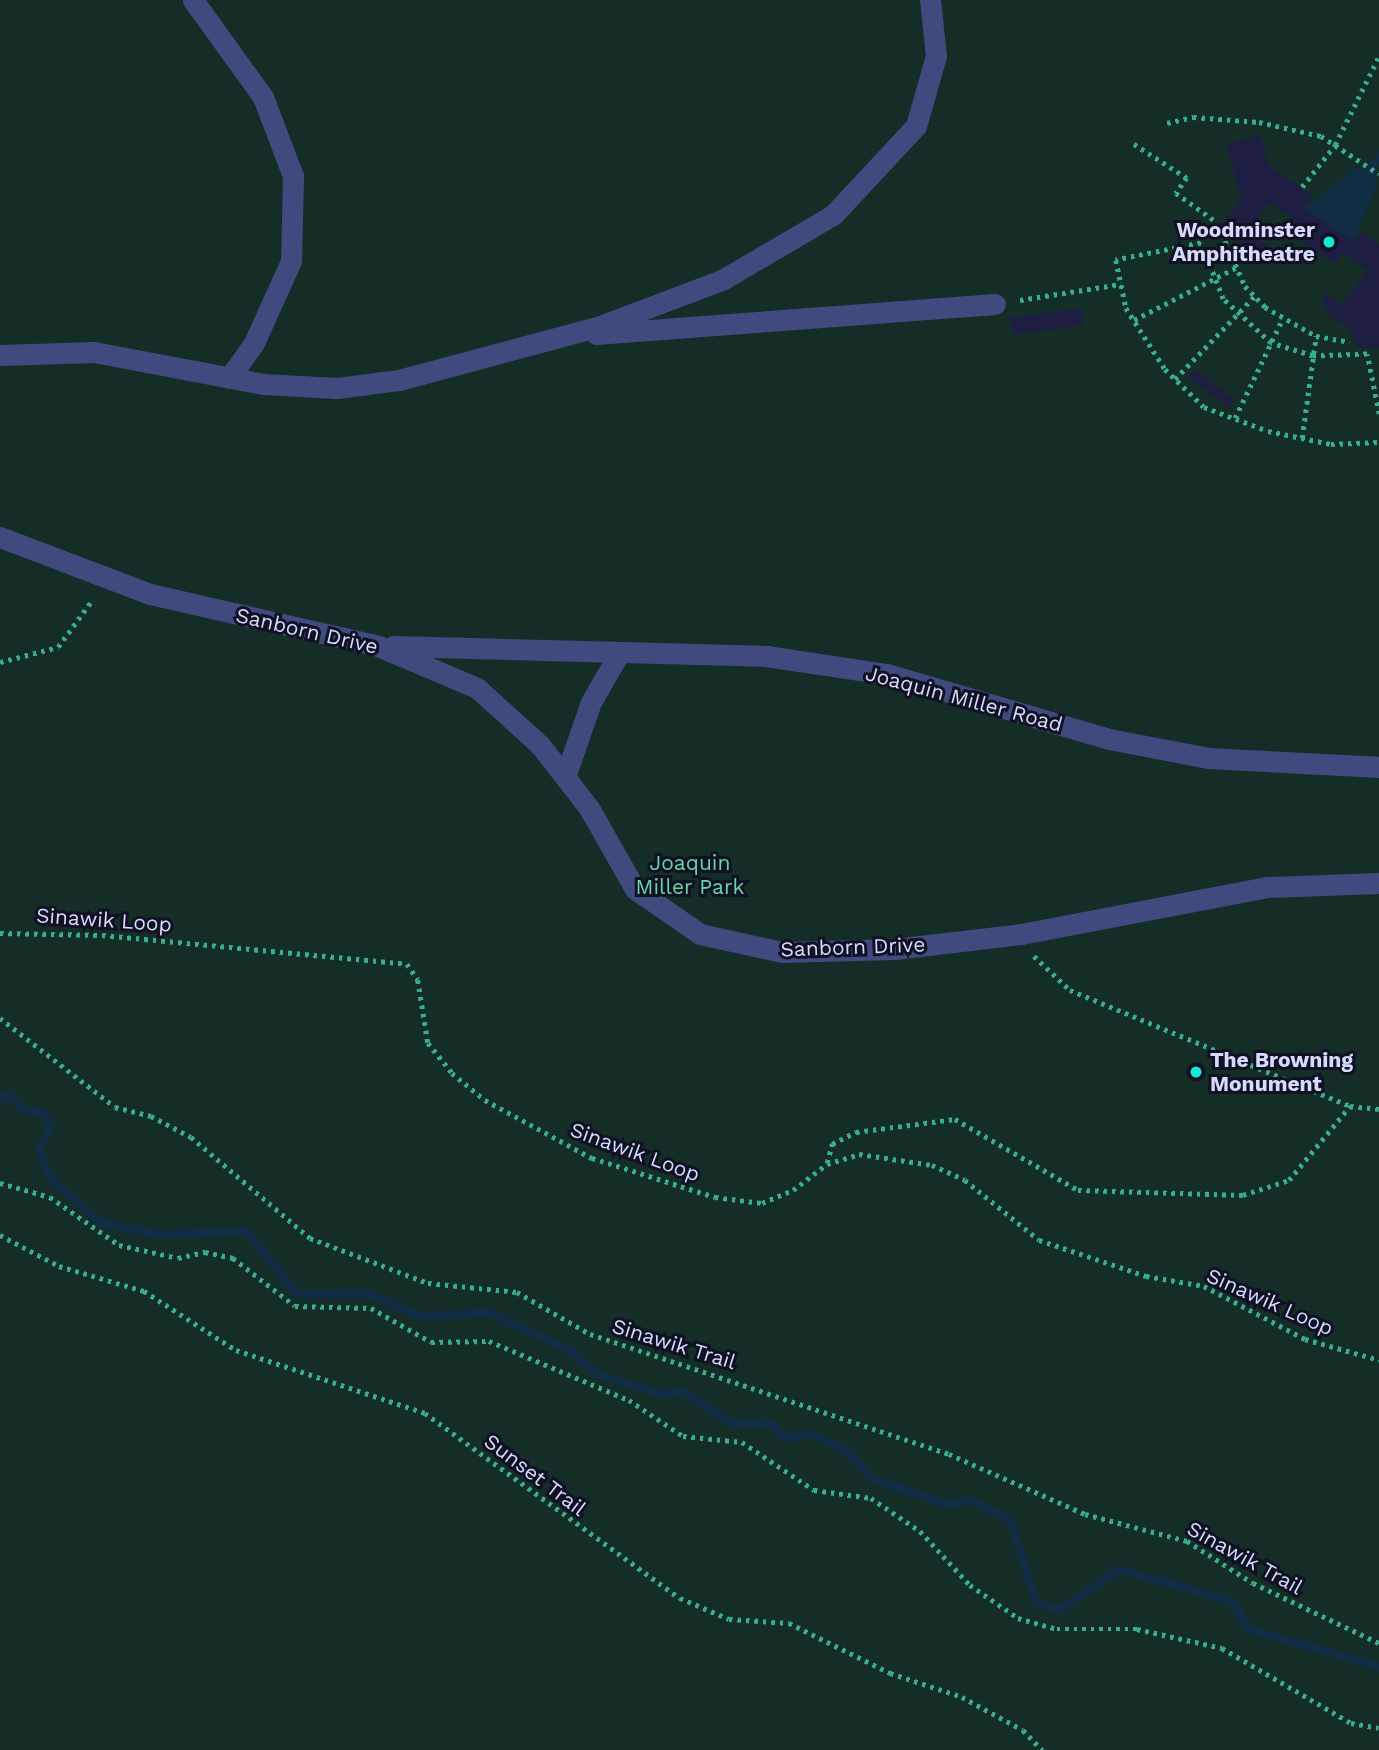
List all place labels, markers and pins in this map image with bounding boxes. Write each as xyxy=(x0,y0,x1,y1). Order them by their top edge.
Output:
place label: Woodminster Amphitheatre xyxy=(1172,217,1315,267)
marker: Woodminster Amphitheatre xyxy=(1321,234,1337,250)
place label: The Browning Monument xyxy=(1210,1047,1353,1097)
marker: The Browning Monument xyxy=(1188,1064,1204,1080)

